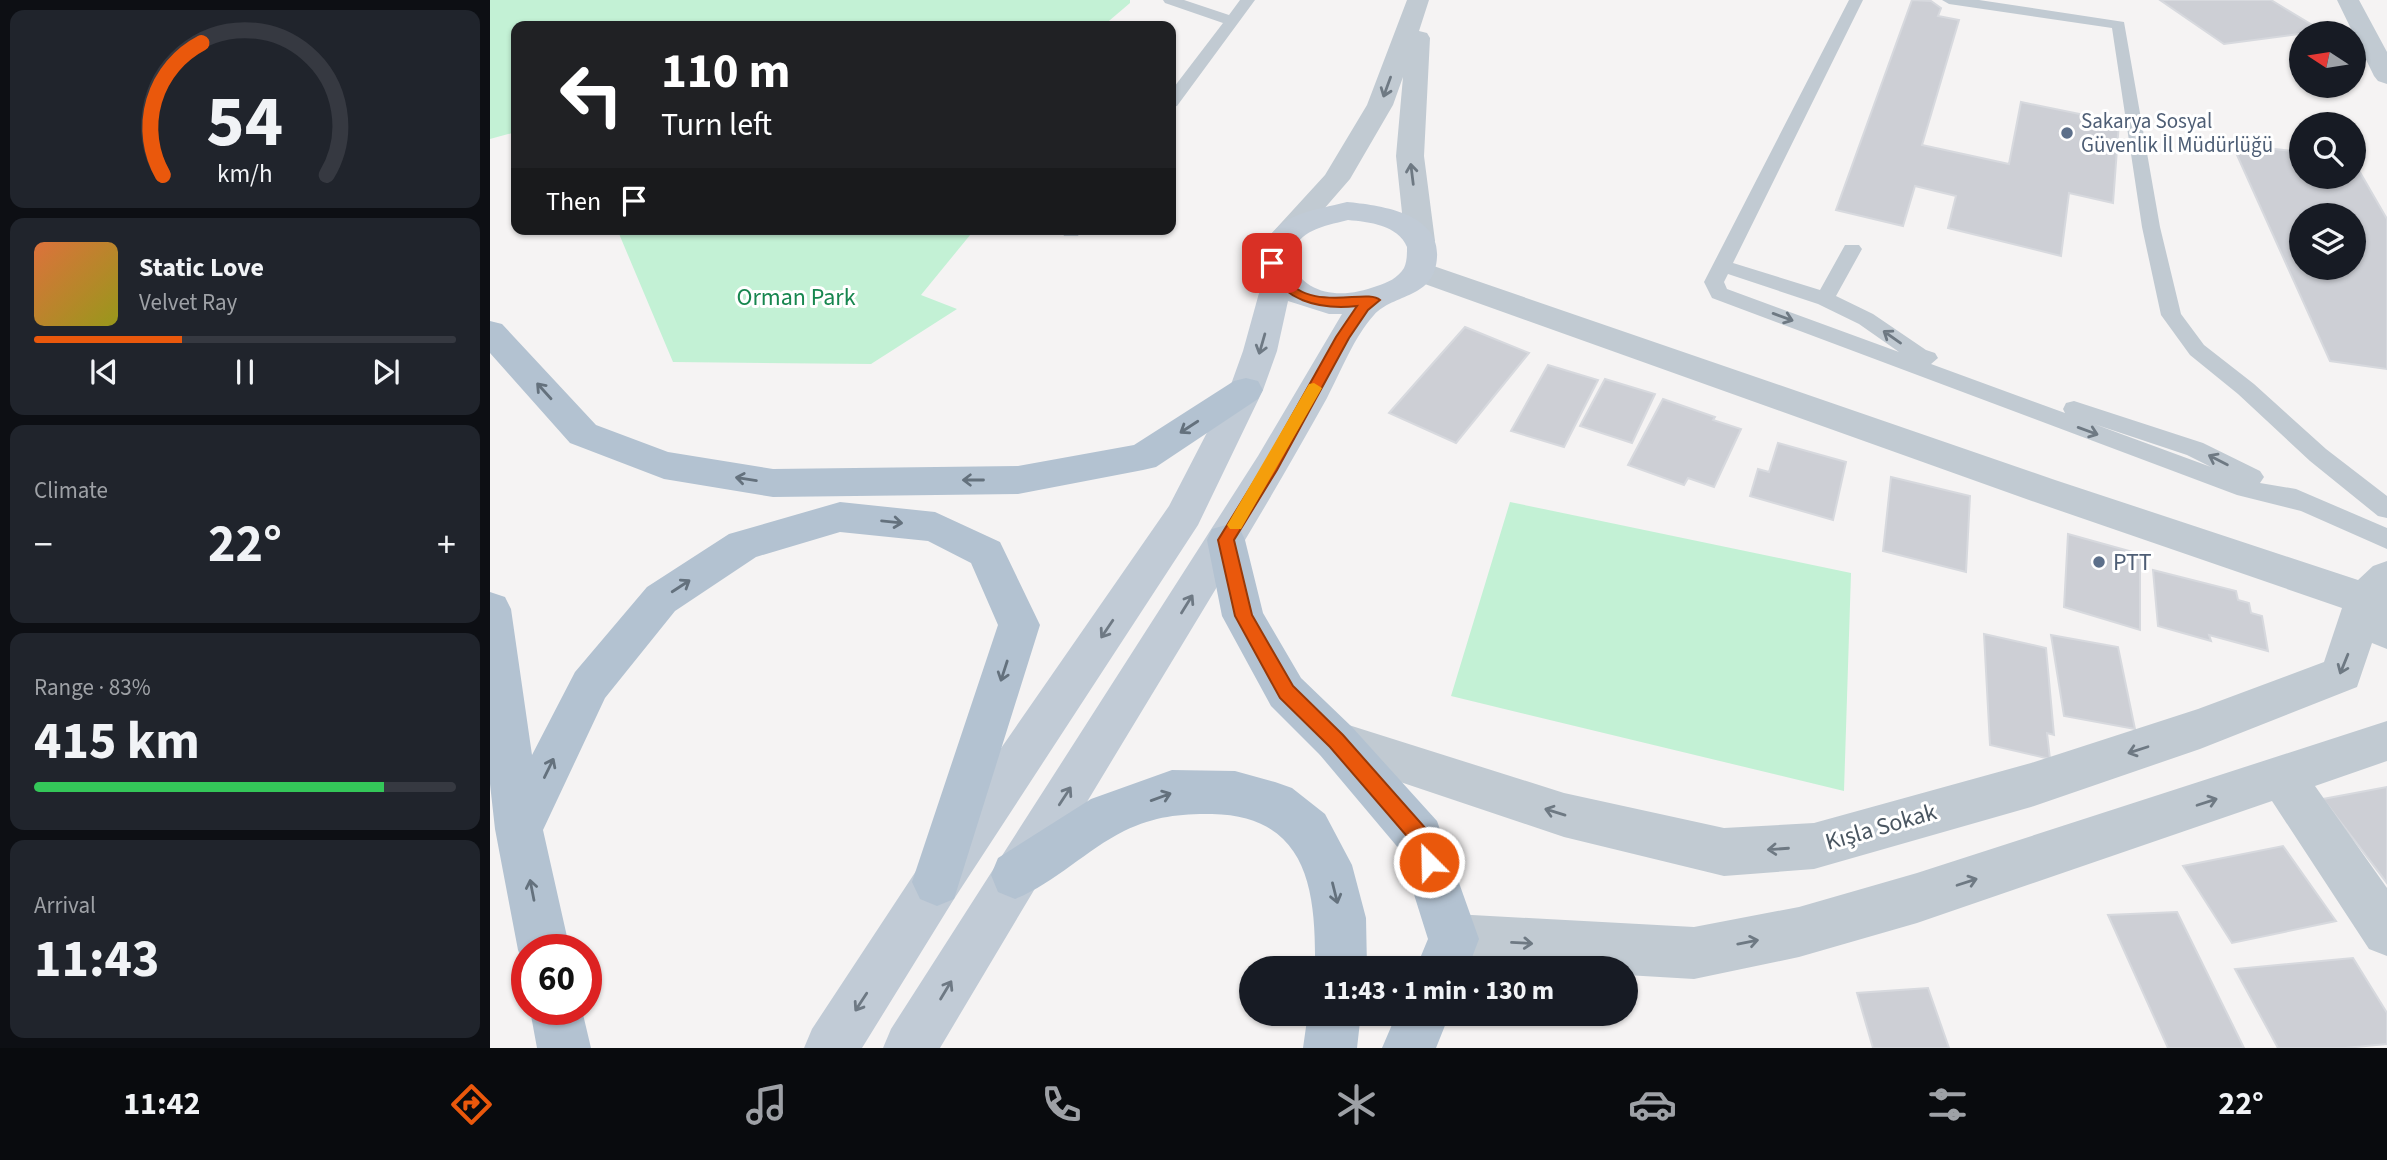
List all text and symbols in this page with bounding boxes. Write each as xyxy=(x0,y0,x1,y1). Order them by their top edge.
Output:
north arrow xyxy=(2289,21,2366,98)
map controls xyxy=(2289,21,2366,280)
text: 110 m xyxy=(661,37,790,107)
icon: left xyxy=(546,49,637,140)
text: 54 xyxy=(207,70,283,174)
one-way arrow xyxy=(1379,76,1392,98)
text: Turn left xyxy=(661,102,772,148)
place label: Sakarya Sosyal Güvenlik İl Müdürlüğü xyxy=(2081,106,2273,160)
button: search xyxy=(2289,112,2366,189)
marker: Sakarya Sosyal Güvenlik İl Müdürlüğü xyxy=(2059,125,2075,141)
text: km/h xyxy=(217,156,273,192)
one-way arrow xyxy=(1405,163,1418,185)
icon: arrive xyxy=(615,182,653,220)
text: Then xyxy=(546,183,601,220)
button: layers xyxy=(2289,203,2366,280)
pin xyxy=(1242,233,1302,293)
icon: arrive xyxy=(1253,244,1291,282)
text: Static Love xyxy=(139,249,264,286)
park label: Orman Park xyxy=(736,280,856,315)
text: Velvet Ray xyxy=(139,286,237,319)
one-way arrow xyxy=(1772,312,1794,325)
one-way arrow xyxy=(1883,330,1902,344)
one-way arrow xyxy=(1254,333,1267,355)
icon: previous xyxy=(85,353,123,391)
icon: pause xyxy=(226,353,264,391)
icon: next xyxy=(367,353,405,391)
one-way arrow xyxy=(536,382,552,400)
one-way arrow xyxy=(1180,420,1199,434)
one-way arrow xyxy=(2077,426,2099,438)
one-way arrow xyxy=(2208,453,2229,467)
one-way arrow xyxy=(735,472,758,485)
one-way arrow xyxy=(961,473,984,487)
text: Climate xyxy=(34,474,108,507)
text: 22° xyxy=(208,508,282,582)
one-way arrow xyxy=(880,516,903,529)
text: − xyxy=(34,518,53,572)
text: + xyxy=(437,518,456,572)
place label: PTT xyxy=(2113,545,2152,580)
marker: PTT xyxy=(2091,554,2107,570)
one-way arrow xyxy=(671,579,690,593)
one-way arrow xyxy=(1180,595,1194,614)
one-way arrow xyxy=(1100,619,1114,638)
one-way arrow xyxy=(2337,653,2349,674)
one-way arrow xyxy=(997,659,1009,681)
text: Range · 83% xyxy=(34,671,151,704)
text: 415 km xyxy=(34,705,200,779)
one-way arrow xyxy=(2128,745,2150,757)
one-way arrow xyxy=(543,758,557,779)
one-way arrow xyxy=(1057,787,1072,806)
one-way arrow xyxy=(1149,789,1171,802)
street label: Kışla Sokak xyxy=(1821,794,1941,860)
one-way arrow xyxy=(2195,795,2217,808)
one-way arrow xyxy=(1545,804,1567,817)
position arrow xyxy=(1392,825,1466,899)
one-way arrow xyxy=(1767,842,1790,855)
one-way arrow xyxy=(1956,874,1978,887)
one-way arrow xyxy=(524,879,538,902)
one-way arrow xyxy=(1329,881,1342,903)
text: Arrival xyxy=(34,889,96,922)
text: 11:43 xyxy=(34,923,159,997)
speed limit sign: 60 xyxy=(511,934,602,1025)
one-way arrow xyxy=(1736,935,1759,949)
one-way arrow xyxy=(1511,937,1534,950)
text: 11:43 · 1 min · 130 m xyxy=(1323,972,1554,1009)
one-way arrow xyxy=(939,980,953,1000)
one-way arrow xyxy=(853,991,867,1011)
icon: directions xyxy=(447,1080,496,1129)
icon: music xyxy=(742,1080,791,1129)
icon: phone xyxy=(1037,1080,1086,1129)
icon: climate xyxy=(1332,1080,1381,1129)
icon: car xyxy=(1628,1080,1677,1129)
icon: filters xyxy=(1923,1080,1972,1129)
text: 11:42 xyxy=(123,1081,200,1127)
text: 22° xyxy=(2218,1081,2264,1127)

